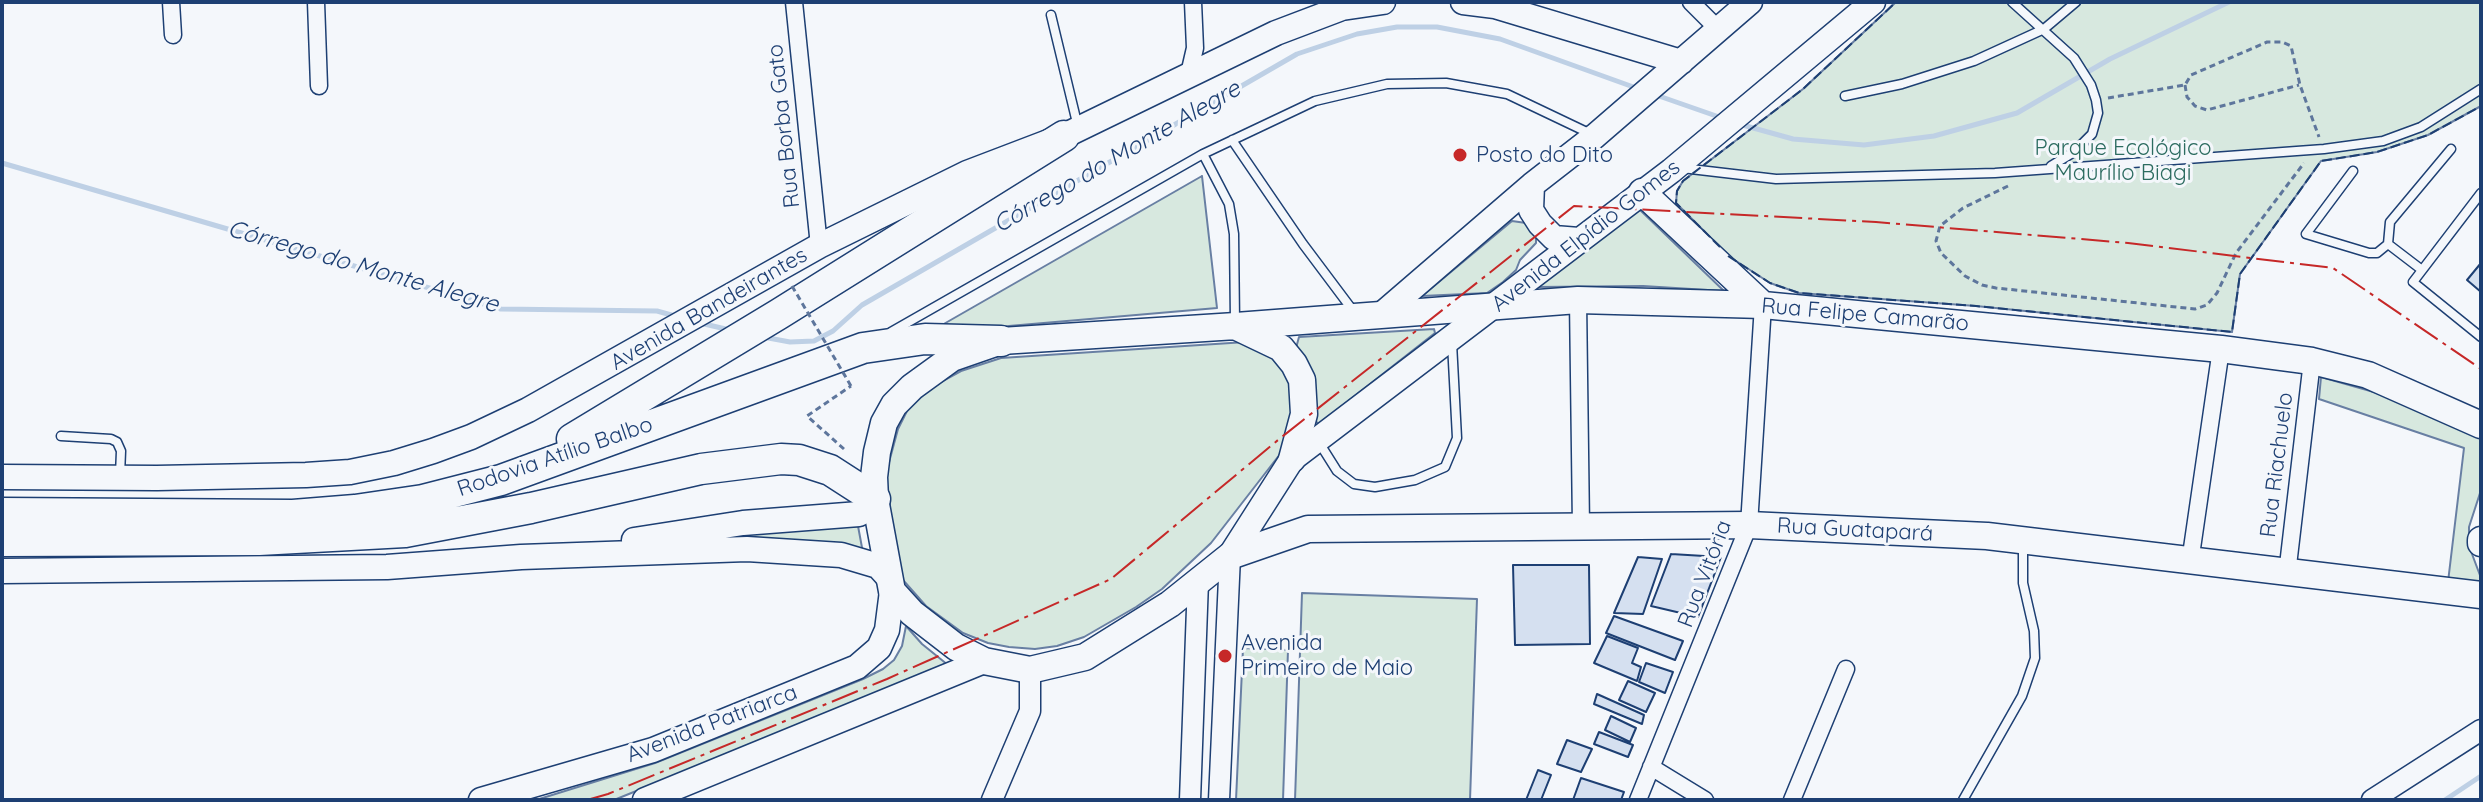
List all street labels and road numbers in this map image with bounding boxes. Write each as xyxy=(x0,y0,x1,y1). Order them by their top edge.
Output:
street label: Rua Borba Gato xyxy=(762,43,806,209)
street label: Avenida Elpídio Gomes xyxy=(1486,154,1686,318)
street label: Avenida Bandeirantes xyxy=(606,242,812,376)
street label: Rua Felipe Camarão xyxy=(1760,293,1970,337)
street label: Rua Riachuelo xyxy=(2255,391,2299,539)
street label: Rodovia Atílio Balbo xyxy=(454,411,656,503)
street label: Rua Guatapará xyxy=(1776,513,1934,547)
street label: Rua Vitória xyxy=(1672,517,1738,631)
street label: Avenida Patriarca xyxy=(623,679,801,769)

